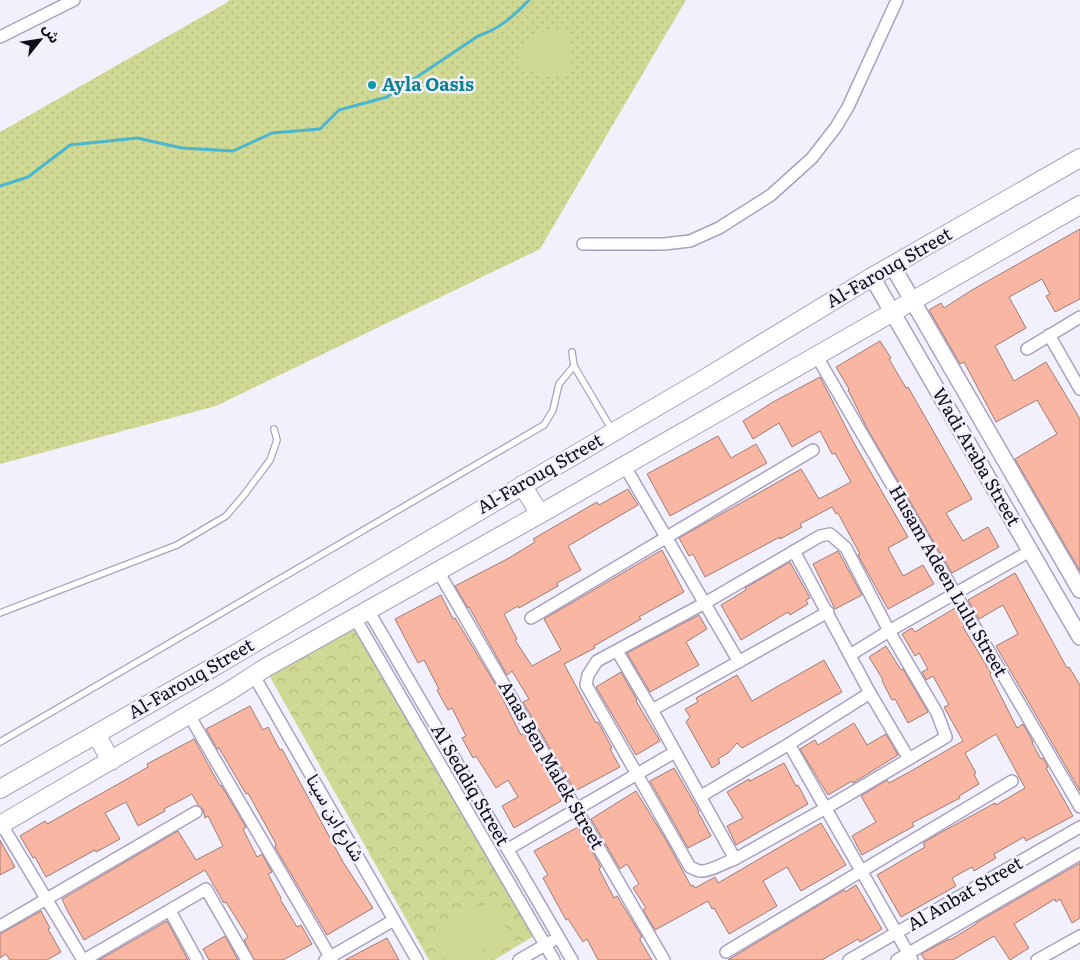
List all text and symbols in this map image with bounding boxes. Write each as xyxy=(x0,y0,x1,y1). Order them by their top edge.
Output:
north arrow xyxy=(15,15,65,65)
text: ش xyxy=(39,20,66,46)
place label: Ayla Oasis xyxy=(382,70,474,97)
marker: Ayla Oasis xyxy=(366,79,378,91)
street label: Al-Farouq Street xyxy=(820,219,957,314)
street label: Wadi Araba Street xyxy=(927,382,1028,531)
street label: Al-Farouq Street xyxy=(471,425,608,520)
street label: Husam Adeen Lulu Street xyxy=(883,479,1016,682)
street label: Al-Farouq Street xyxy=(122,630,259,725)
street label: Anas Ben Malek Street xyxy=(493,675,612,854)
street label: Al Seddiq Street xyxy=(425,718,518,851)
street label: شارع ابن سينا xyxy=(299,769,372,867)
street label: Al Anbat Street xyxy=(901,848,1028,937)

